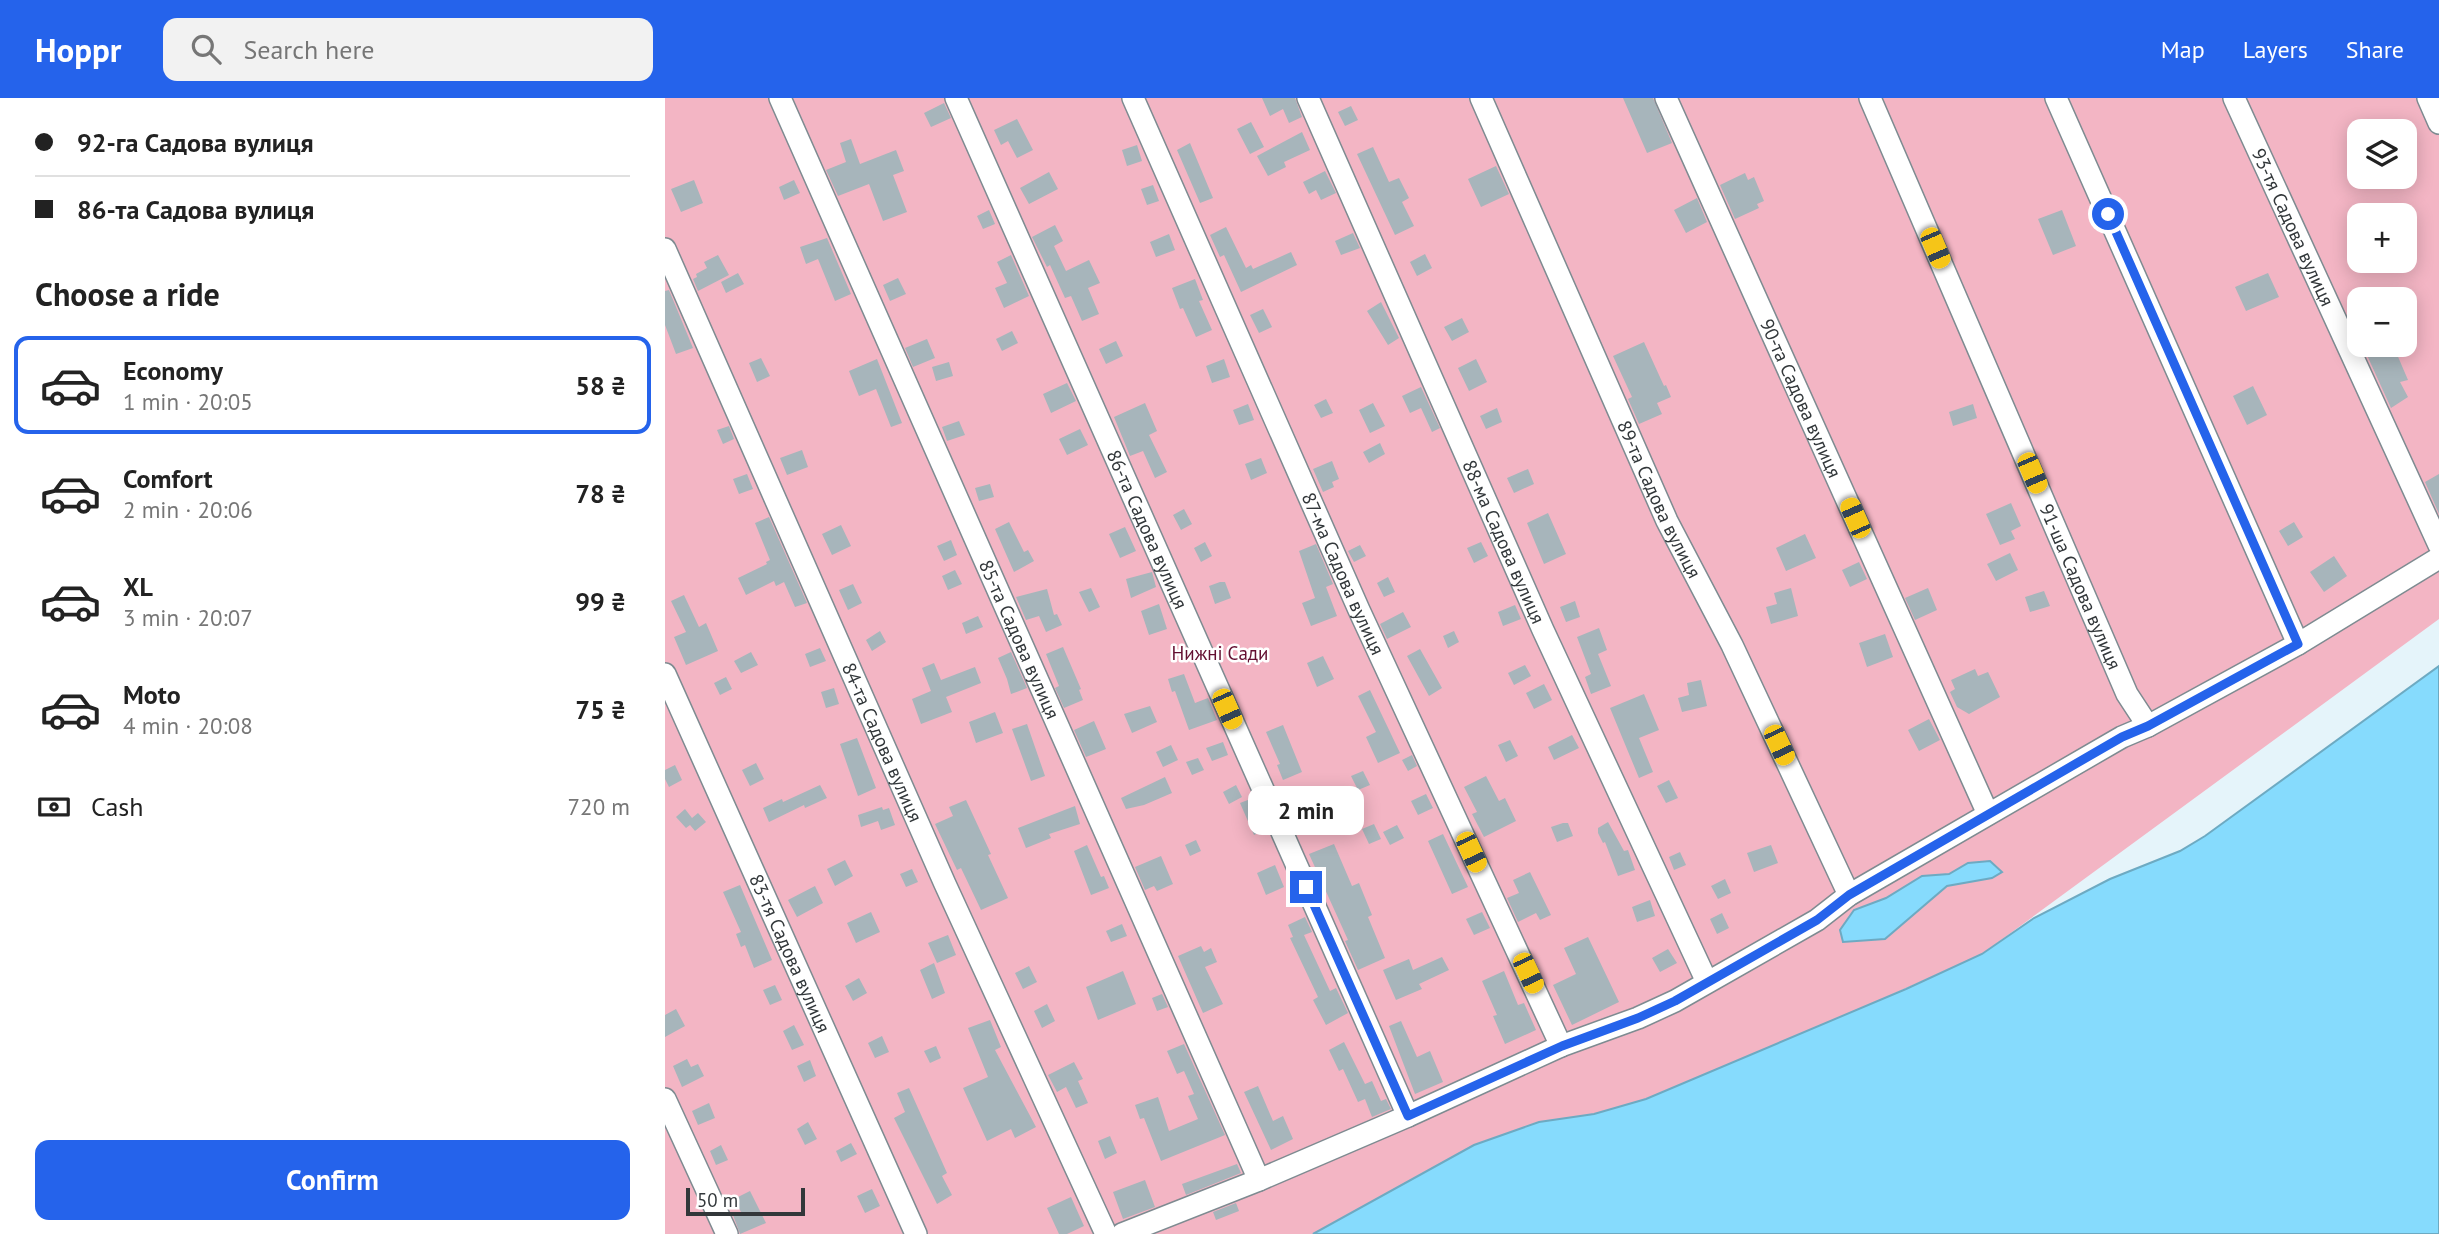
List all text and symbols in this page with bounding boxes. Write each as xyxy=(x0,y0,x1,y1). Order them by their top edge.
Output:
search box xyxy=(163,18,653,81)
text: Hoppr xyxy=(35,28,121,71)
icon: search xyxy=(187,30,225,68)
text: Search here xyxy=(243,33,375,66)
text: Map xyxy=(2161,34,2205,65)
text: Layers xyxy=(2243,34,2308,65)
text: Share xyxy=(2346,34,2404,65)
map controls xyxy=(2347,119,2417,357)
button: layers xyxy=(2347,119,2417,189)
text: 92-га Садова вулиця xyxy=(77,126,314,159)
street label: 93-тя Садова вулиця xyxy=(2247,144,2340,310)
text: 86-та Садова вулиця xyxy=(77,193,314,226)
route start xyxy=(2092,198,2124,230)
button: + xyxy=(2347,203,2417,273)
car xyxy=(1918,225,1953,271)
text: Choose a ride xyxy=(35,273,220,315)
button: − xyxy=(2347,287,2417,357)
street label: 90-та Садова вулиця xyxy=(1755,315,1847,481)
icon: car xyxy=(39,354,102,417)
text: Economy xyxy=(123,354,223,387)
text: 58 ₴ xyxy=(575,369,626,402)
text: 1 min · 20:05 xyxy=(123,387,253,416)
street label: 89-та Садова вулиця xyxy=(1612,417,1707,582)
street label: 86-та Садова вулиця xyxy=(1102,446,1193,613)
car xyxy=(2015,450,2050,496)
street label: 88-ма Садова вулиця xyxy=(1457,456,1551,627)
icon: car xyxy=(39,462,102,525)
text: Comfort xyxy=(123,462,213,495)
text: 78 ₴ xyxy=(575,477,626,510)
street label: 87-ма Садова вулиця xyxy=(1297,489,1390,659)
text: 2 min · 20:06 xyxy=(123,495,253,524)
car xyxy=(1837,495,1874,541)
street label: 91-ша Садова вулиця xyxy=(2034,500,2127,673)
street label: 85-та Садова вулиця xyxy=(974,556,1065,723)
icon: car xyxy=(39,570,102,633)
text: XL xyxy=(123,570,153,603)
text: 99 ₴ xyxy=(575,585,626,618)
text: 3 min · 20:07 xyxy=(123,603,253,632)
park label: Нижні Сади xyxy=(1171,641,1269,665)
street label: 84-та Садова вулиця xyxy=(837,659,928,825)
icon: car xyxy=(39,678,102,741)
text: Moto xyxy=(123,678,181,711)
car xyxy=(1209,686,1246,732)
text: 75 ₴ xyxy=(575,693,626,726)
text: 4 min · 20:08 xyxy=(123,711,253,740)
car xyxy=(1761,722,1798,768)
callout: 2 min xyxy=(1248,786,1364,834)
icon: cash xyxy=(35,788,73,826)
text: Cash xyxy=(91,790,143,823)
text: 720 m xyxy=(568,792,630,821)
text: 2 min xyxy=(1278,796,1334,825)
car xyxy=(1453,829,1490,875)
street label: 83-тя Садова вулиця xyxy=(744,870,836,1036)
route end xyxy=(1290,871,1322,903)
car xyxy=(1510,950,1547,996)
button: Confirm xyxy=(35,1140,630,1220)
scale bar xyxy=(686,1185,805,1217)
text: 50 m xyxy=(697,1188,738,1212)

